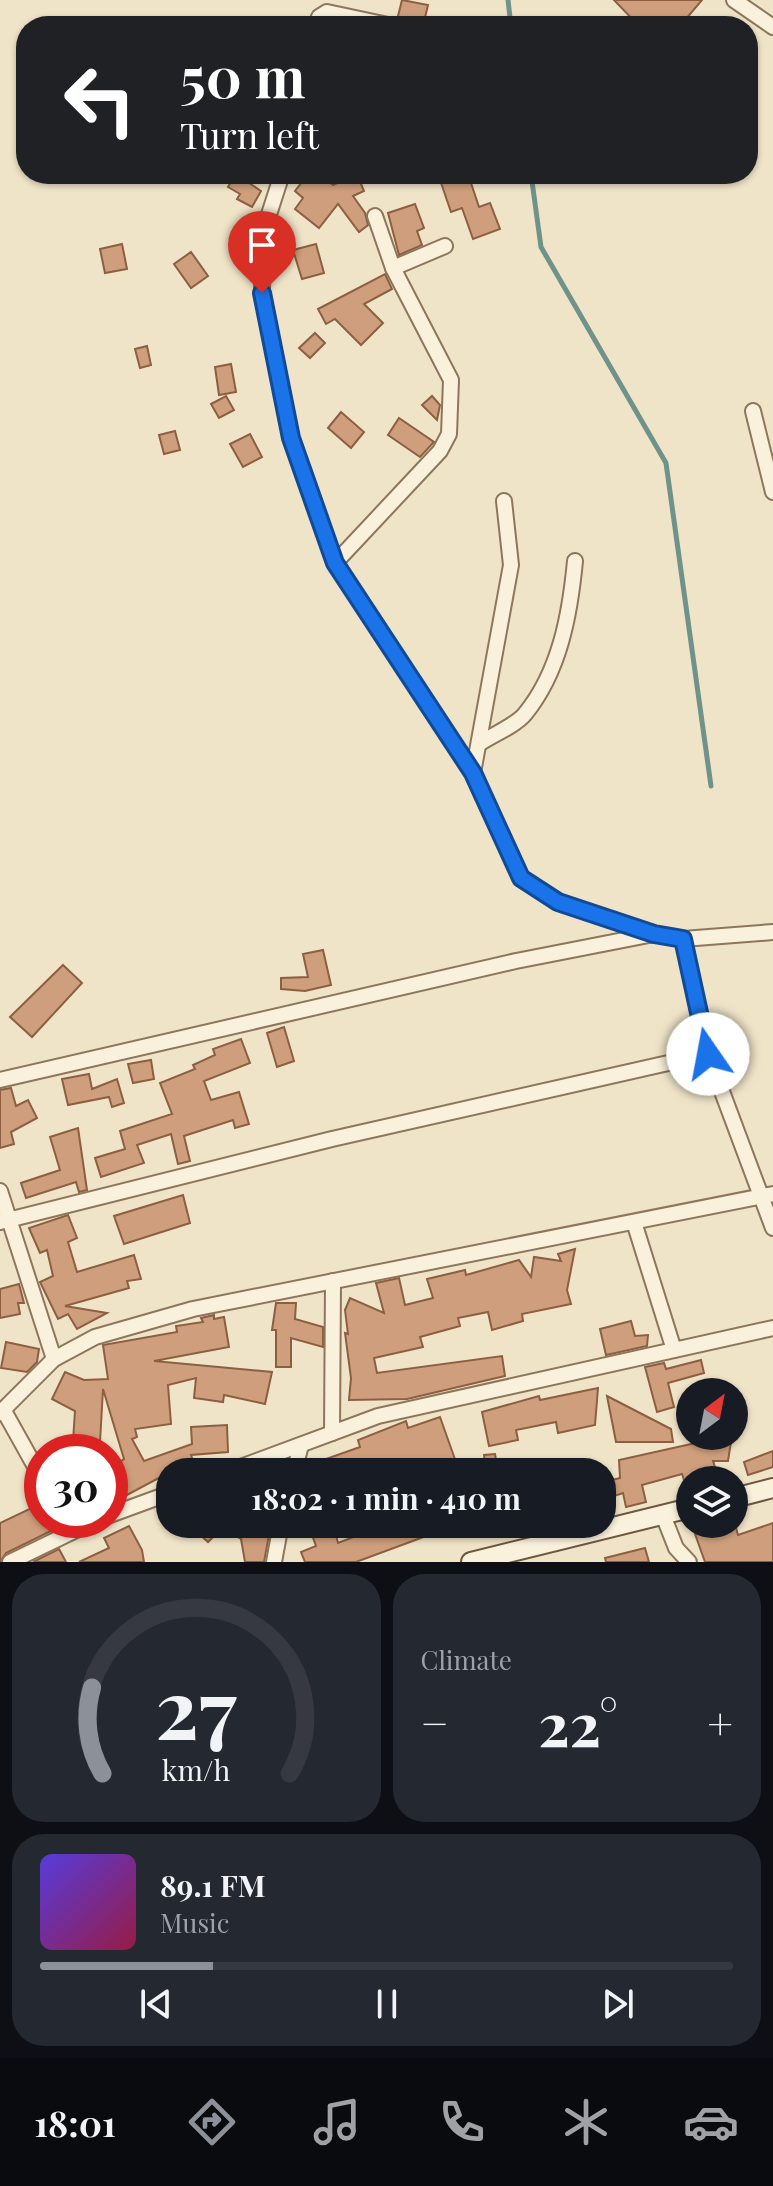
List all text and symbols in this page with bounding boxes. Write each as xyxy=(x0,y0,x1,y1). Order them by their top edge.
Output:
text: 50 m xyxy=(180,38,306,113)
icon: left xyxy=(48,48,152,152)
text: Turn left xyxy=(180,110,319,158)
pin xyxy=(228,211,296,293)
icon: arrive xyxy=(240,223,284,267)
position arrow xyxy=(666,1012,750,1096)
north arrow xyxy=(676,1378,748,1450)
map controls xyxy=(676,1378,748,1538)
speed limit sign: 30 xyxy=(24,1434,128,1538)
button: layers xyxy=(676,1466,748,1538)
text: 18:02 · 1 min · 410 m xyxy=(251,1478,521,1518)
text: Climate xyxy=(421,1642,512,1677)
text: 27 xyxy=(156,1650,237,1761)
text: 22° xyxy=(538,1682,618,1762)
text: − xyxy=(421,1692,449,1751)
text: + xyxy=(707,1692,733,1751)
text: km/h xyxy=(162,1750,231,1788)
text: 89.1 FM xyxy=(160,1865,266,1905)
text: Music xyxy=(160,1905,229,1940)
icon: previous xyxy=(134,1982,178,2026)
icon: pause xyxy=(365,1982,409,2026)
icon: next xyxy=(596,1982,640,2026)
icon: directions xyxy=(184,2094,240,2150)
icon: music xyxy=(309,2094,365,2150)
icon: phone xyxy=(434,2094,490,2150)
icon: climate xyxy=(558,2094,614,2150)
icon: car xyxy=(683,2094,739,2150)
text: 18:01 xyxy=(34,2098,116,2146)

